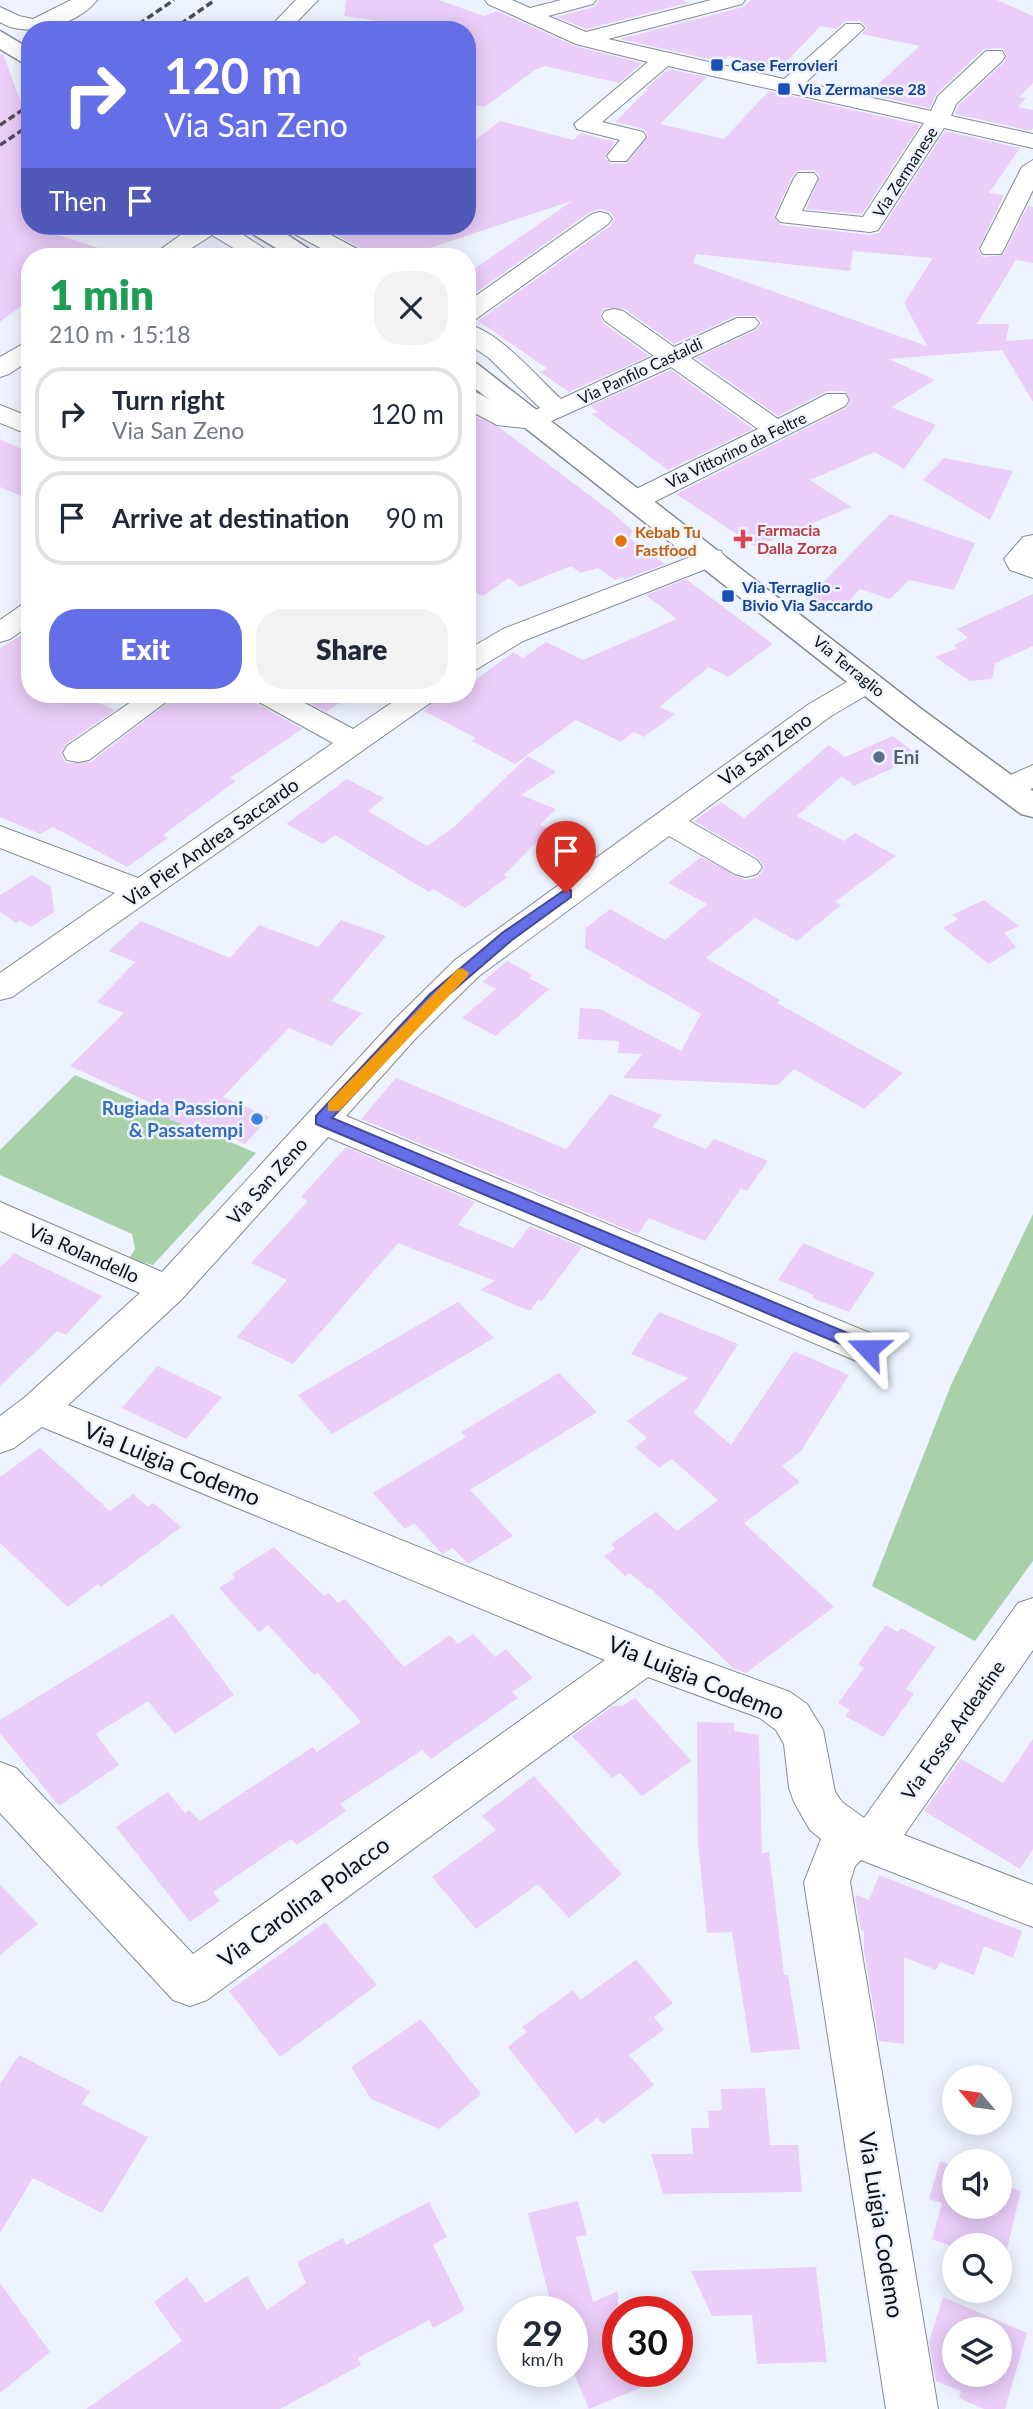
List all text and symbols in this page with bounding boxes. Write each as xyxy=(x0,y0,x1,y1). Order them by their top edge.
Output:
text: 120 m xyxy=(164,46,302,104)
icon: right xyxy=(49,49,140,140)
place label: Case Ferrovieri xyxy=(731,55,838,74)
marker: Case Ferrovieri xyxy=(709,57,725,73)
place label: Via Zermanese 28 xyxy=(797,79,926,98)
marker: Via Zermanese 28 xyxy=(776,81,792,97)
text: Via San Zeno xyxy=(164,105,348,144)
street label: Via Zermanese xyxy=(868,123,941,221)
icon: arrive xyxy=(121,182,159,220)
text: Then xyxy=(49,185,107,217)
text: 1 min xyxy=(49,269,154,319)
button: close xyxy=(374,271,448,345)
text: 210 m · 15:18 xyxy=(49,320,191,348)
street label: Via Panfilo Castaldi xyxy=(575,333,705,408)
text: Turn right xyxy=(112,384,225,416)
icon: right xyxy=(53,395,91,433)
text: 120 m xyxy=(371,398,444,430)
street label: Via Vittorino da Feltre xyxy=(662,407,809,492)
text: Via San Zeno xyxy=(112,416,244,444)
icon: arrive xyxy=(53,499,91,537)
text: Arrive at destination xyxy=(112,502,349,534)
text: 90 m xyxy=(386,502,444,534)
place label: Farmacia Dalla Zorza xyxy=(757,520,837,557)
place label: Kebab Tu Fastfood xyxy=(635,522,701,559)
marker: Farmacia Dalla Zorza xyxy=(735,531,751,547)
marker: Kebab Tu Fastfood xyxy=(613,533,629,549)
place label: Via Terraglio - Bivio Via Saccardo xyxy=(741,577,873,614)
marker: Via Terraglio - Bivio Via Saccardo xyxy=(720,588,736,604)
button: Exit xyxy=(49,609,242,689)
button: Share xyxy=(256,609,448,689)
street label: Via Terraglio xyxy=(810,631,889,700)
street label: Via San Zeno xyxy=(714,707,816,790)
place label: Eni xyxy=(893,745,919,768)
marker: Eni xyxy=(871,749,887,765)
street label: Via Pier Andrea Saccardo xyxy=(119,772,303,911)
pin xyxy=(536,821,596,893)
icon: arrive xyxy=(547,832,585,870)
place label: Rugiada Passioni & Passatempi xyxy=(102,1096,243,1141)
marker: Rugiada Passioni & Passatempi xyxy=(249,1111,265,1127)
street label: Via San Zeno xyxy=(222,1132,312,1229)
street label: Via Rolandello xyxy=(25,1218,143,1287)
position arrow xyxy=(831,1312,905,1386)
street label: Via Luigia Codemo xyxy=(80,1415,265,1511)
street label: Via Luigia Codemo xyxy=(604,1629,789,1725)
street label: Via Fosse Ardeatine xyxy=(896,1656,1009,1804)
street label: Via Carolina Polacco xyxy=(212,1830,395,1973)
north arrow xyxy=(942,2065,1012,2135)
map controls xyxy=(942,2065,1012,2387)
street label: Via Luigia Codemo xyxy=(853,2130,911,2320)
button: sound xyxy=(942,2149,1012,2219)
button: search xyxy=(942,2233,1012,2303)
speed limit sign: 30 xyxy=(602,2296,693,2387)
text: 29 xyxy=(522,2311,563,2353)
button: layers xyxy=(942,2317,1012,2387)
text: km/h xyxy=(521,2348,564,2370)

